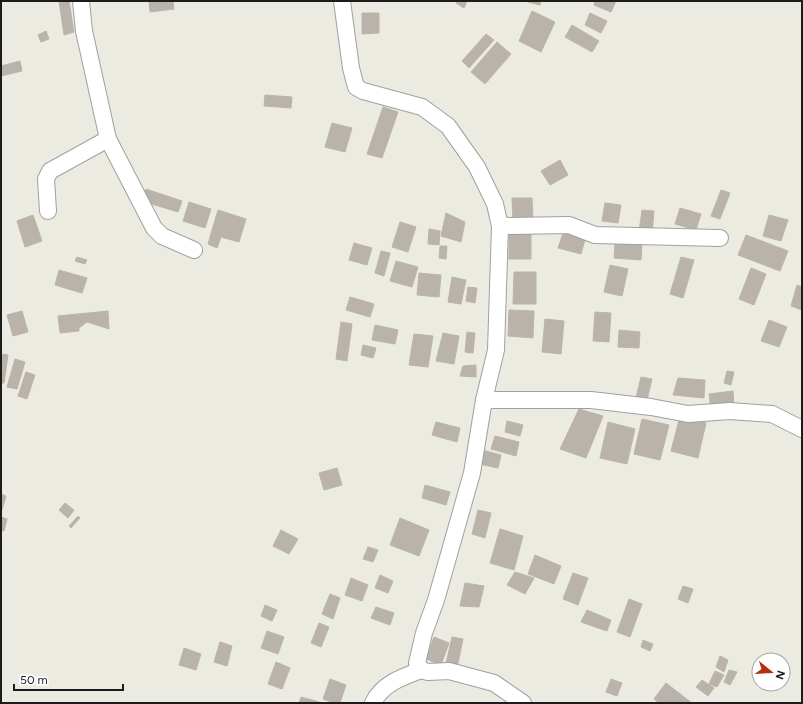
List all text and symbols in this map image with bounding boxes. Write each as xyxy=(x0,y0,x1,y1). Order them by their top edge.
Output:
north arrow xyxy=(751,652,791,692)
scale bar xyxy=(14,666,123,692)
text: N xyxy=(773,669,788,681)
text: 50 m xyxy=(20,673,48,687)

